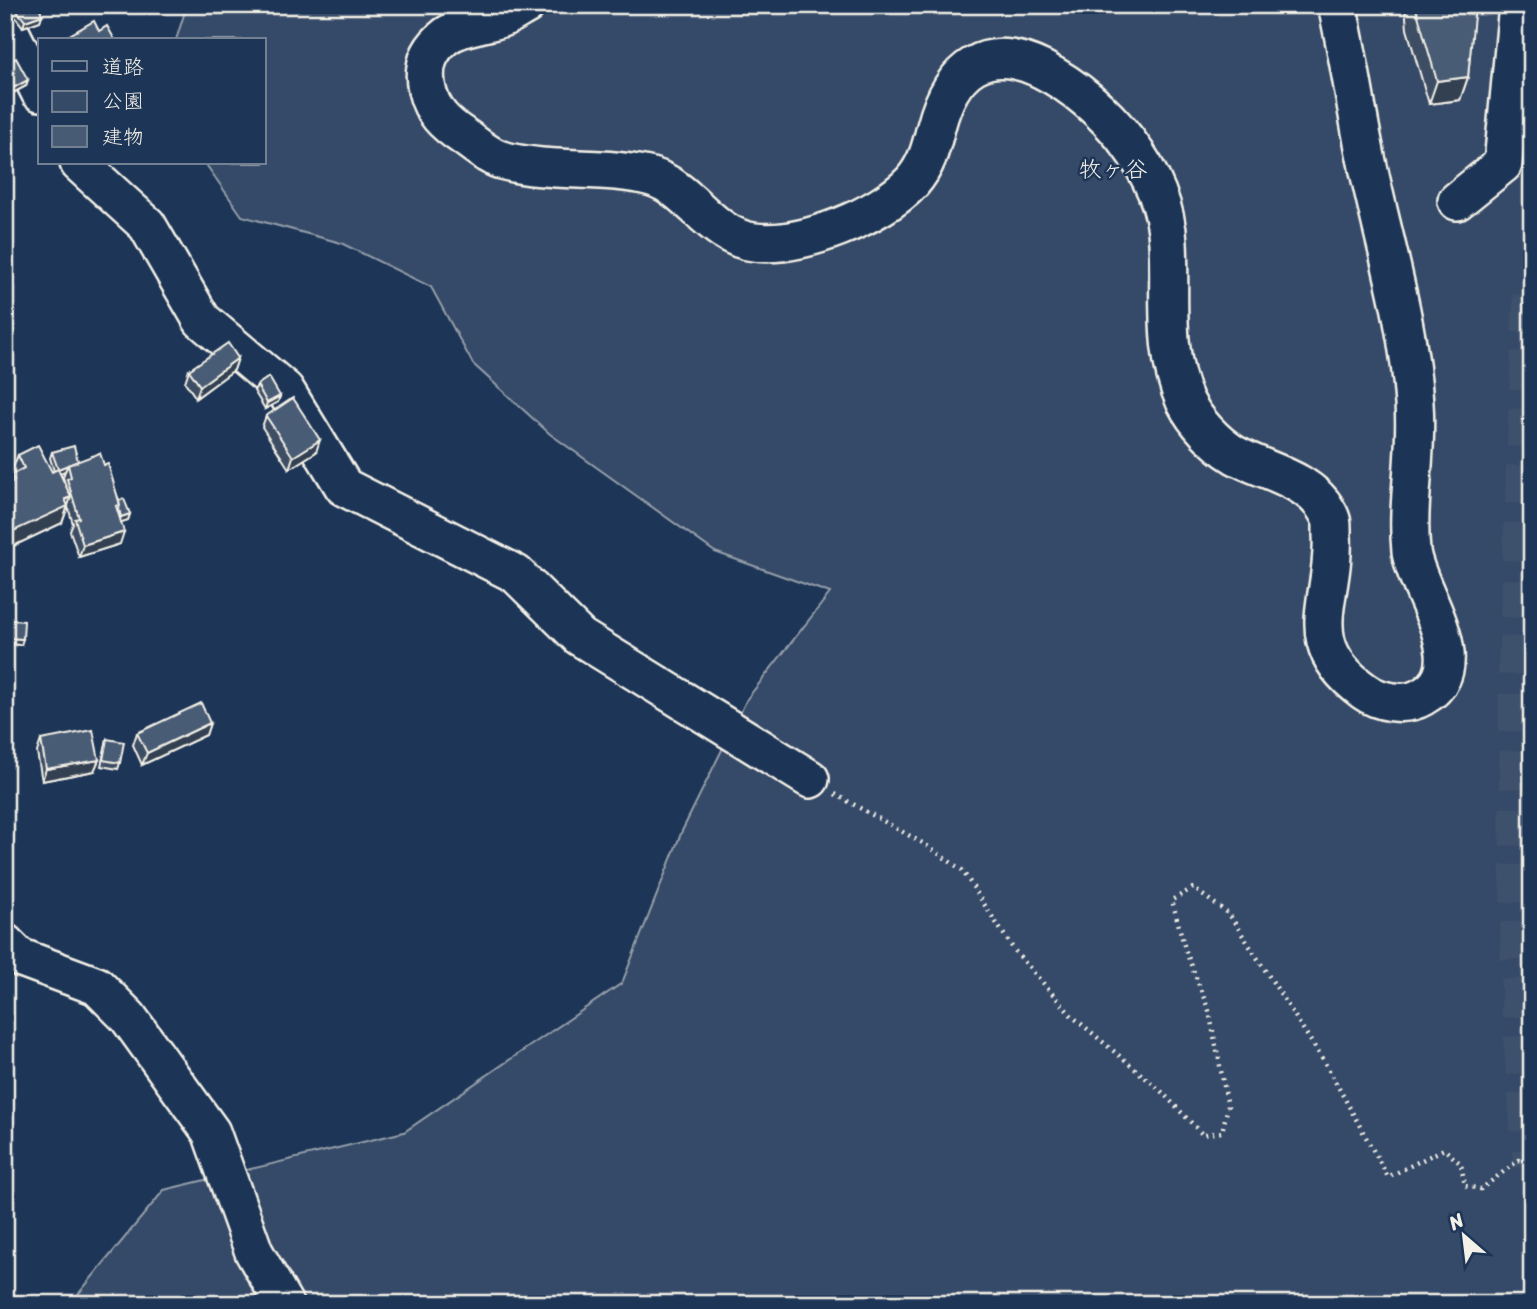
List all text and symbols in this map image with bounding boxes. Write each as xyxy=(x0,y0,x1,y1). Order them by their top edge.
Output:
legend xyxy=(38,38,266,164)
text: 道路 xyxy=(102,48,144,86)
text: 公園 xyxy=(102,82,144,120)
text: 建物 xyxy=(102,118,144,156)
district label: 牧ヶ谷 xyxy=(1079,149,1148,190)
north arrow xyxy=(1428,1200,1498,1270)
text: N xyxy=(1442,1203,1471,1240)

